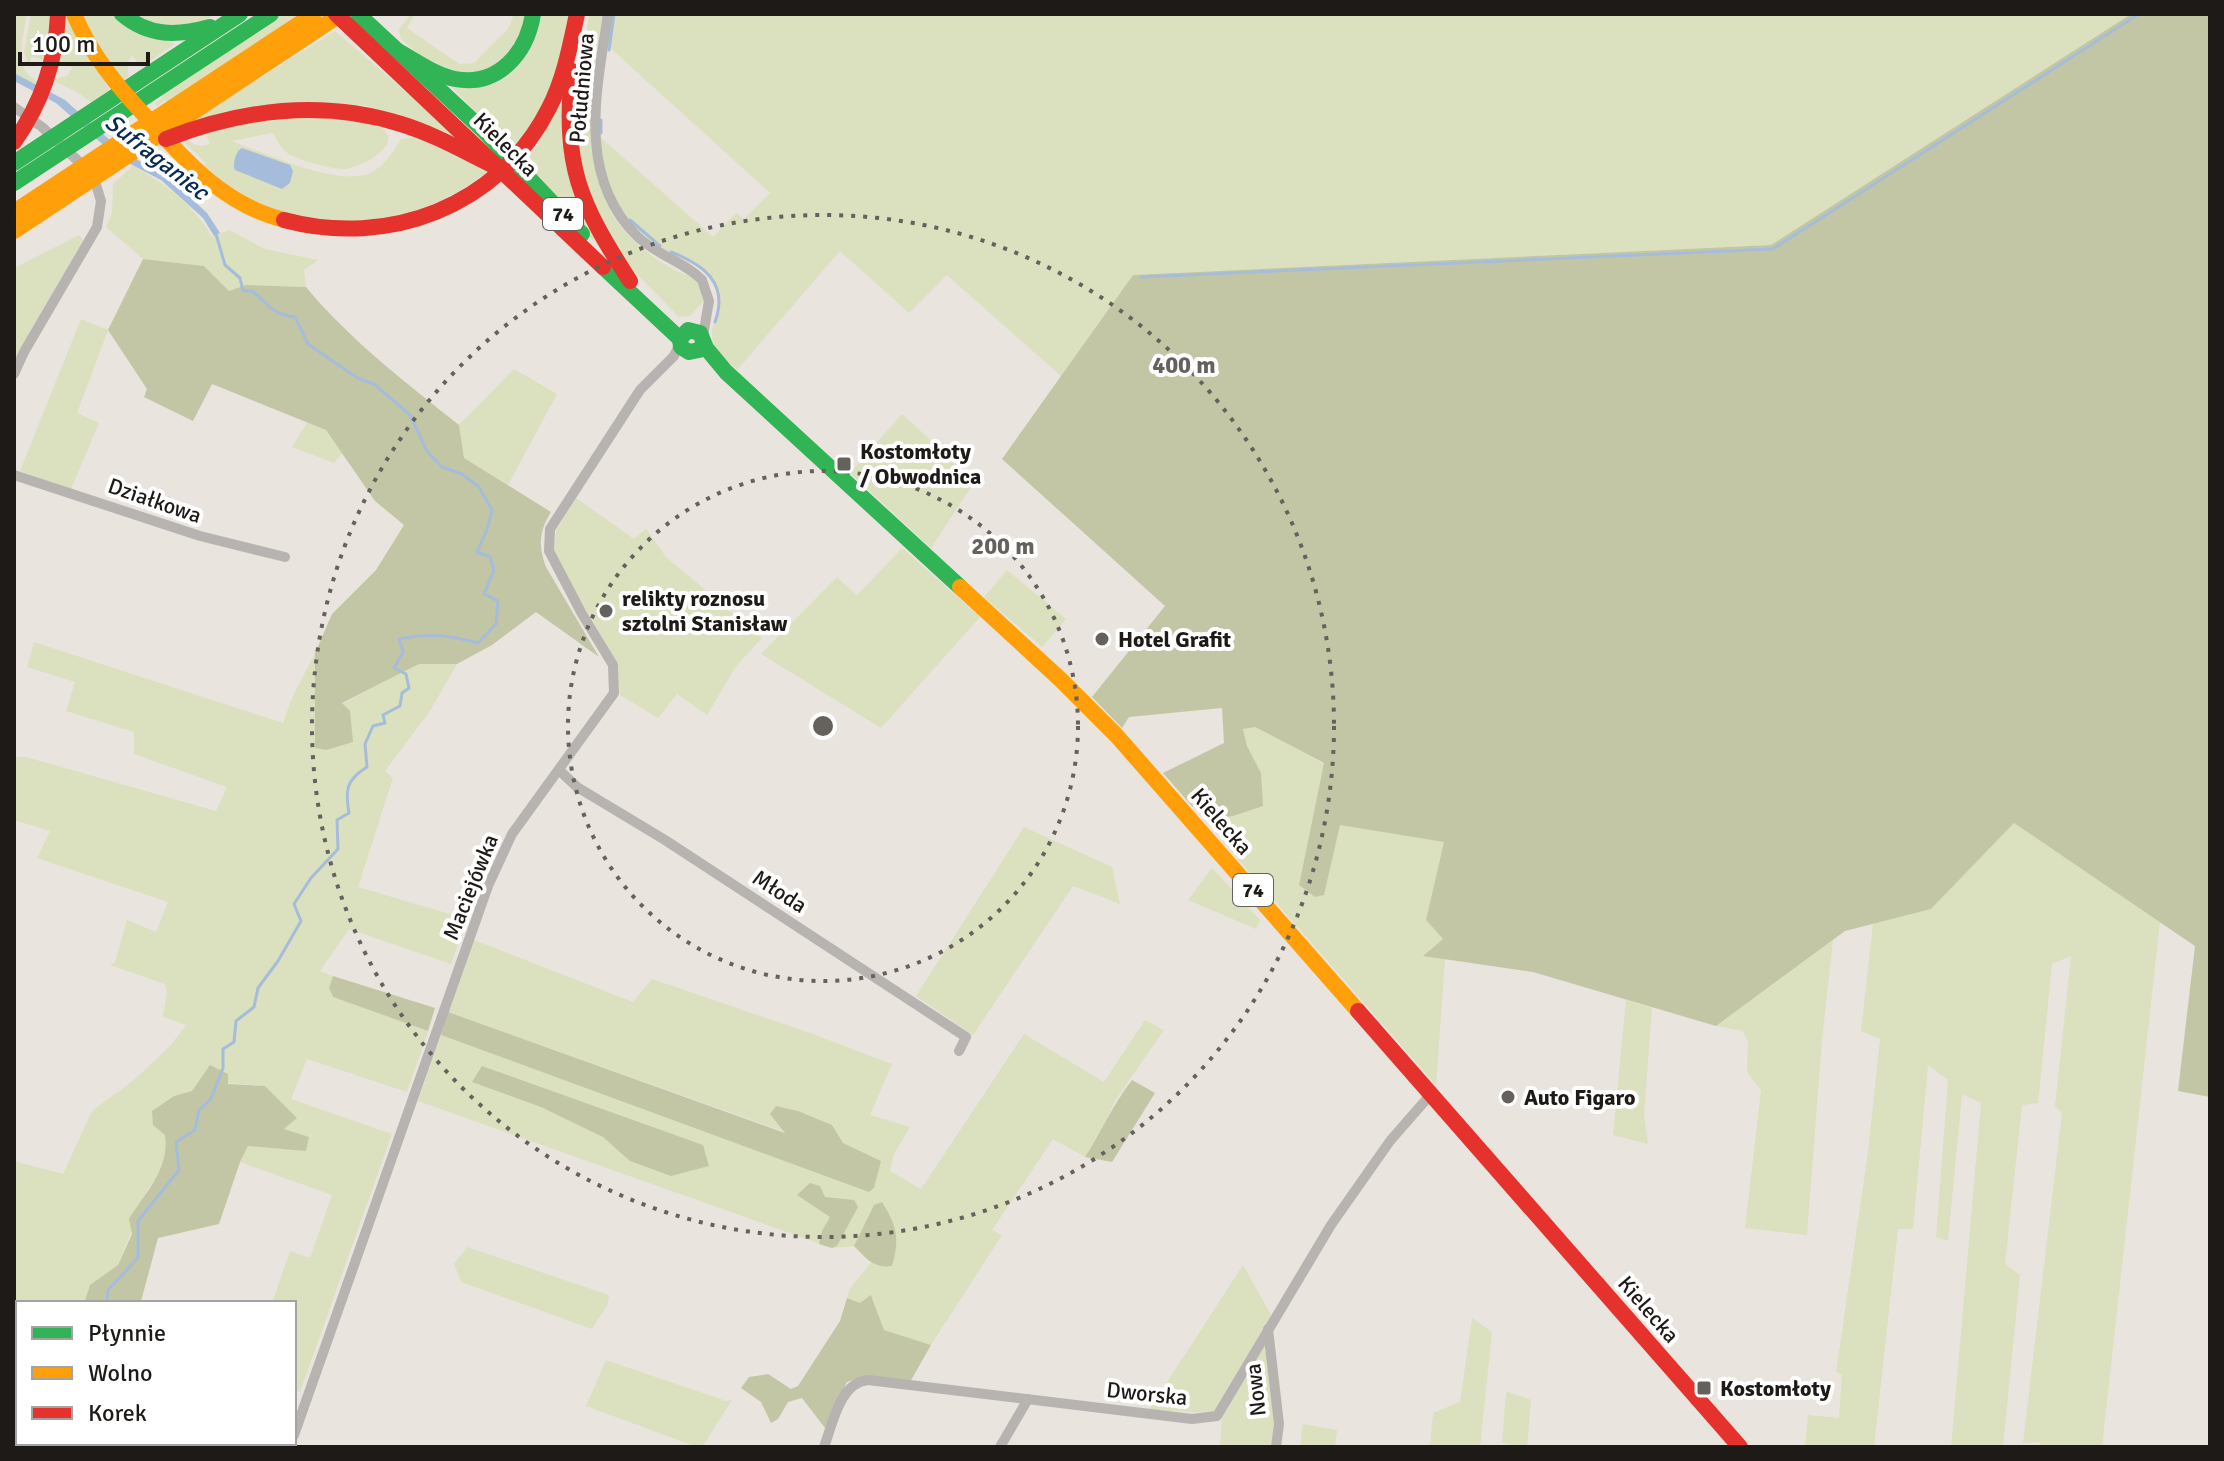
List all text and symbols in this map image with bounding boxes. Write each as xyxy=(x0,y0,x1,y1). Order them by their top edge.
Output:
scale bar xyxy=(20,16,148,66)
text: 100 m xyxy=(32,29,95,59)
street label: Południowa xyxy=(563,32,600,144)
water label: Sufraganiec xyxy=(99,107,216,208)
street label: Kielecka xyxy=(468,107,543,182)
road number: 74 xyxy=(543,198,583,230)
text: 400 m xyxy=(1152,350,1216,380)
place label: Kostomłoty / Obwodnica xyxy=(860,438,981,490)
marker: Kostomłoty / Obwodnica xyxy=(835,455,853,473)
street label: Działkowa xyxy=(105,472,205,529)
text: 200 m xyxy=(971,531,1035,561)
place label: relikty roznosu sztolni Stanisław xyxy=(622,585,788,637)
marker: relikty roznosu sztolni Stanisław xyxy=(597,602,615,620)
place label: Hotel Grafit xyxy=(1118,626,1231,653)
marker: Hotel Grafit xyxy=(1093,630,1111,648)
centre of rings xyxy=(809,712,837,740)
street label: Kielecka xyxy=(1185,782,1258,860)
street label: Maciejówka xyxy=(437,830,504,944)
street label: Młoda xyxy=(747,864,812,919)
road number: 74 xyxy=(1233,874,1273,906)
place label: Auto Figaro xyxy=(1524,1084,1636,1111)
marker: Auto Figaro xyxy=(1499,1088,1517,1106)
street label: Kielecka xyxy=(1612,1270,1685,1348)
legend xyxy=(16,1301,296,1445)
text: Płynnie xyxy=(88,1318,166,1348)
text: Wolno xyxy=(88,1358,153,1388)
street label: Nowa xyxy=(1239,1362,1272,1418)
place label: Kostomłoty xyxy=(1720,1375,1831,1402)
street label: Dworska xyxy=(1105,1376,1189,1411)
marker: Kostomłoty xyxy=(1695,1379,1713,1397)
text: Korek xyxy=(88,1398,147,1428)

